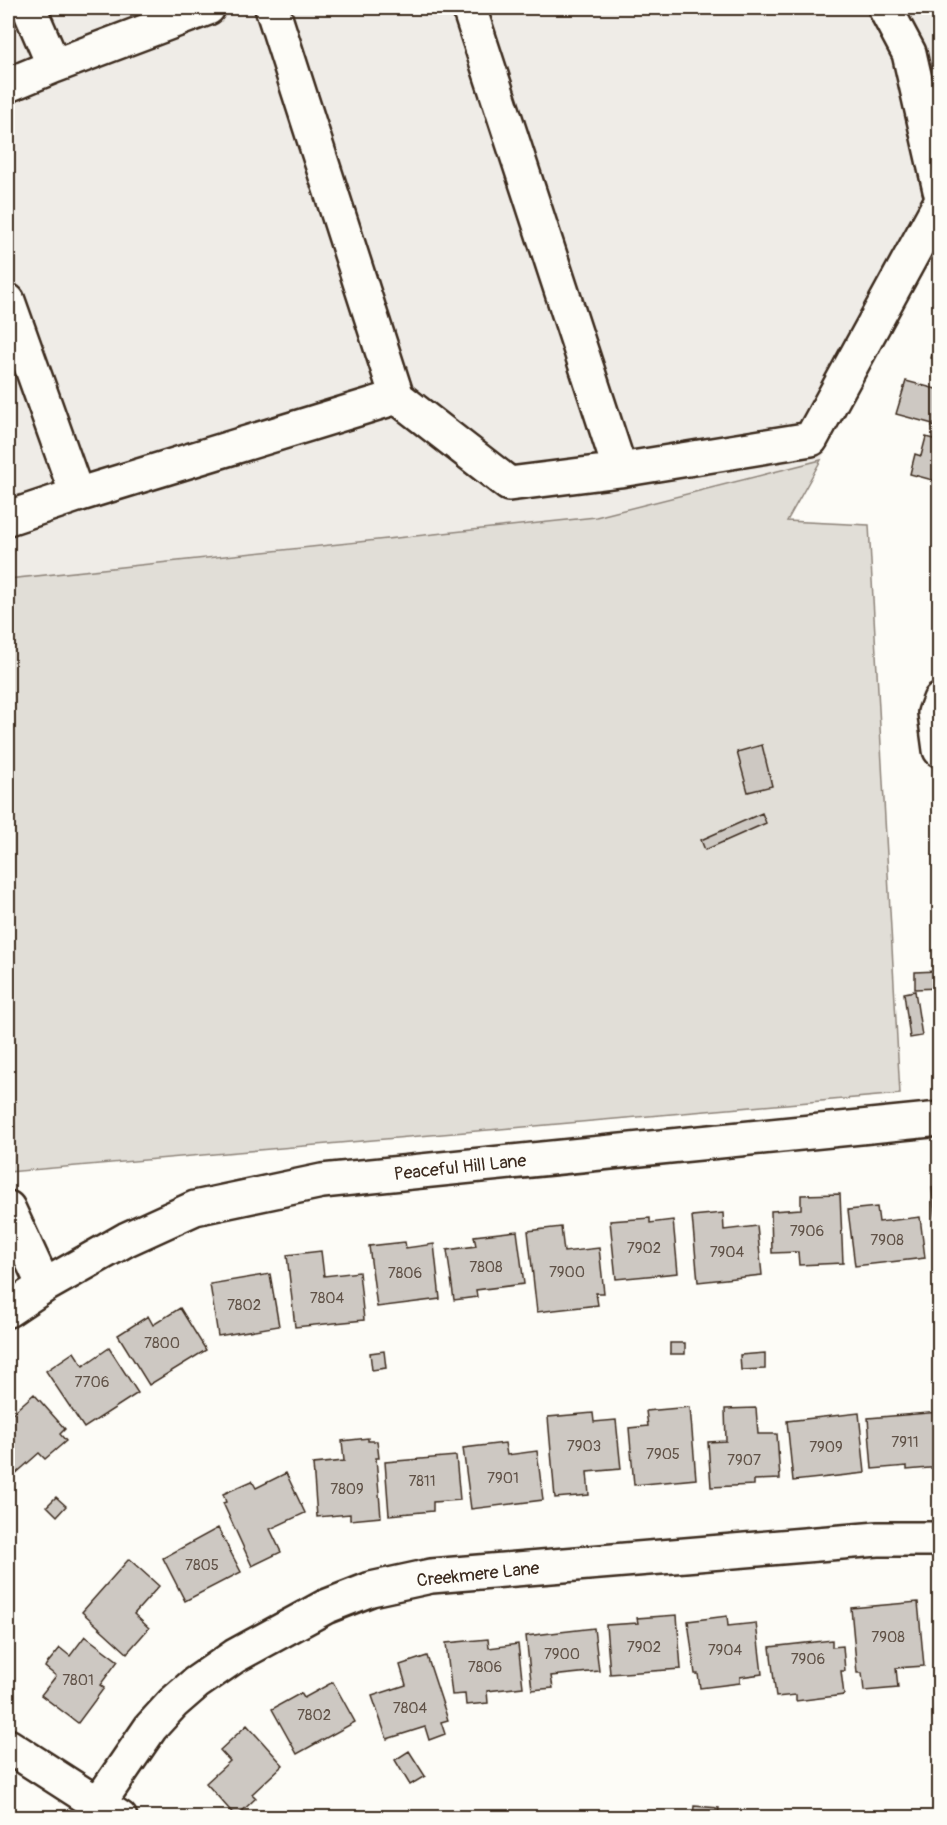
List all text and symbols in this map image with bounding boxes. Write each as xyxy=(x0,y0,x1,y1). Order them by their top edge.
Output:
street label: Peaceful Hill Lane xyxy=(393,1149,528,1186)
house number: 7906 xyxy=(790,1222,824,1241)
house number: 7908 xyxy=(870,1231,904,1250)
house number: 7902 xyxy=(627,1239,661,1258)
house number: 7904 xyxy=(710,1243,745,1262)
house number: 7808 xyxy=(469,1258,503,1277)
house number: 7900 xyxy=(549,1263,585,1282)
house number: 7806 xyxy=(388,1264,422,1283)
house number: 7804 xyxy=(310,1289,345,1308)
house number: 7802 xyxy=(227,1296,261,1315)
house number: 7800 xyxy=(144,1334,180,1353)
house number: 7706 xyxy=(75,1373,109,1392)
house number: 7911 xyxy=(891,1433,919,1452)
house number: 7903 xyxy=(567,1437,601,1456)
house number: 7909 xyxy=(809,1438,843,1457)
house number: 7905 xyxy=(646,1445,680,1464)
house number: 7907 xyxy=(727,1451,761,1470)
house number: 7901 xyxy=(487,1469,519,1488)
house number: 7811 xyxy=(408,1472,436,1491)
house number: 7809 xyxy=(330,1480,364,1499)
house number: 7805 xyxy=(185,1556,219,1575)
street label: Creekmere Lane xyxy=(416,1557,541,1592)
house number: 7908 xyxy=(871,1628,905,1647)
house number: 7902 xyxy=(627,1638,661,1657)
house number: 7904 xyxy=(708,1641,743,1660)
house number: 7900 xyxy=(544,1645,580,1664)
house number: 7906 xyxy=(791,1650,825,1669)
house number: 7806 xyxy=(468,1658,502,1677)
house number: 7801 xyxy=(62,1671,94,1690)
house number: 7804 xyxy=(393,1699,428,1718)
house number: 7802 xyxy=(297,1706,331,1725)

